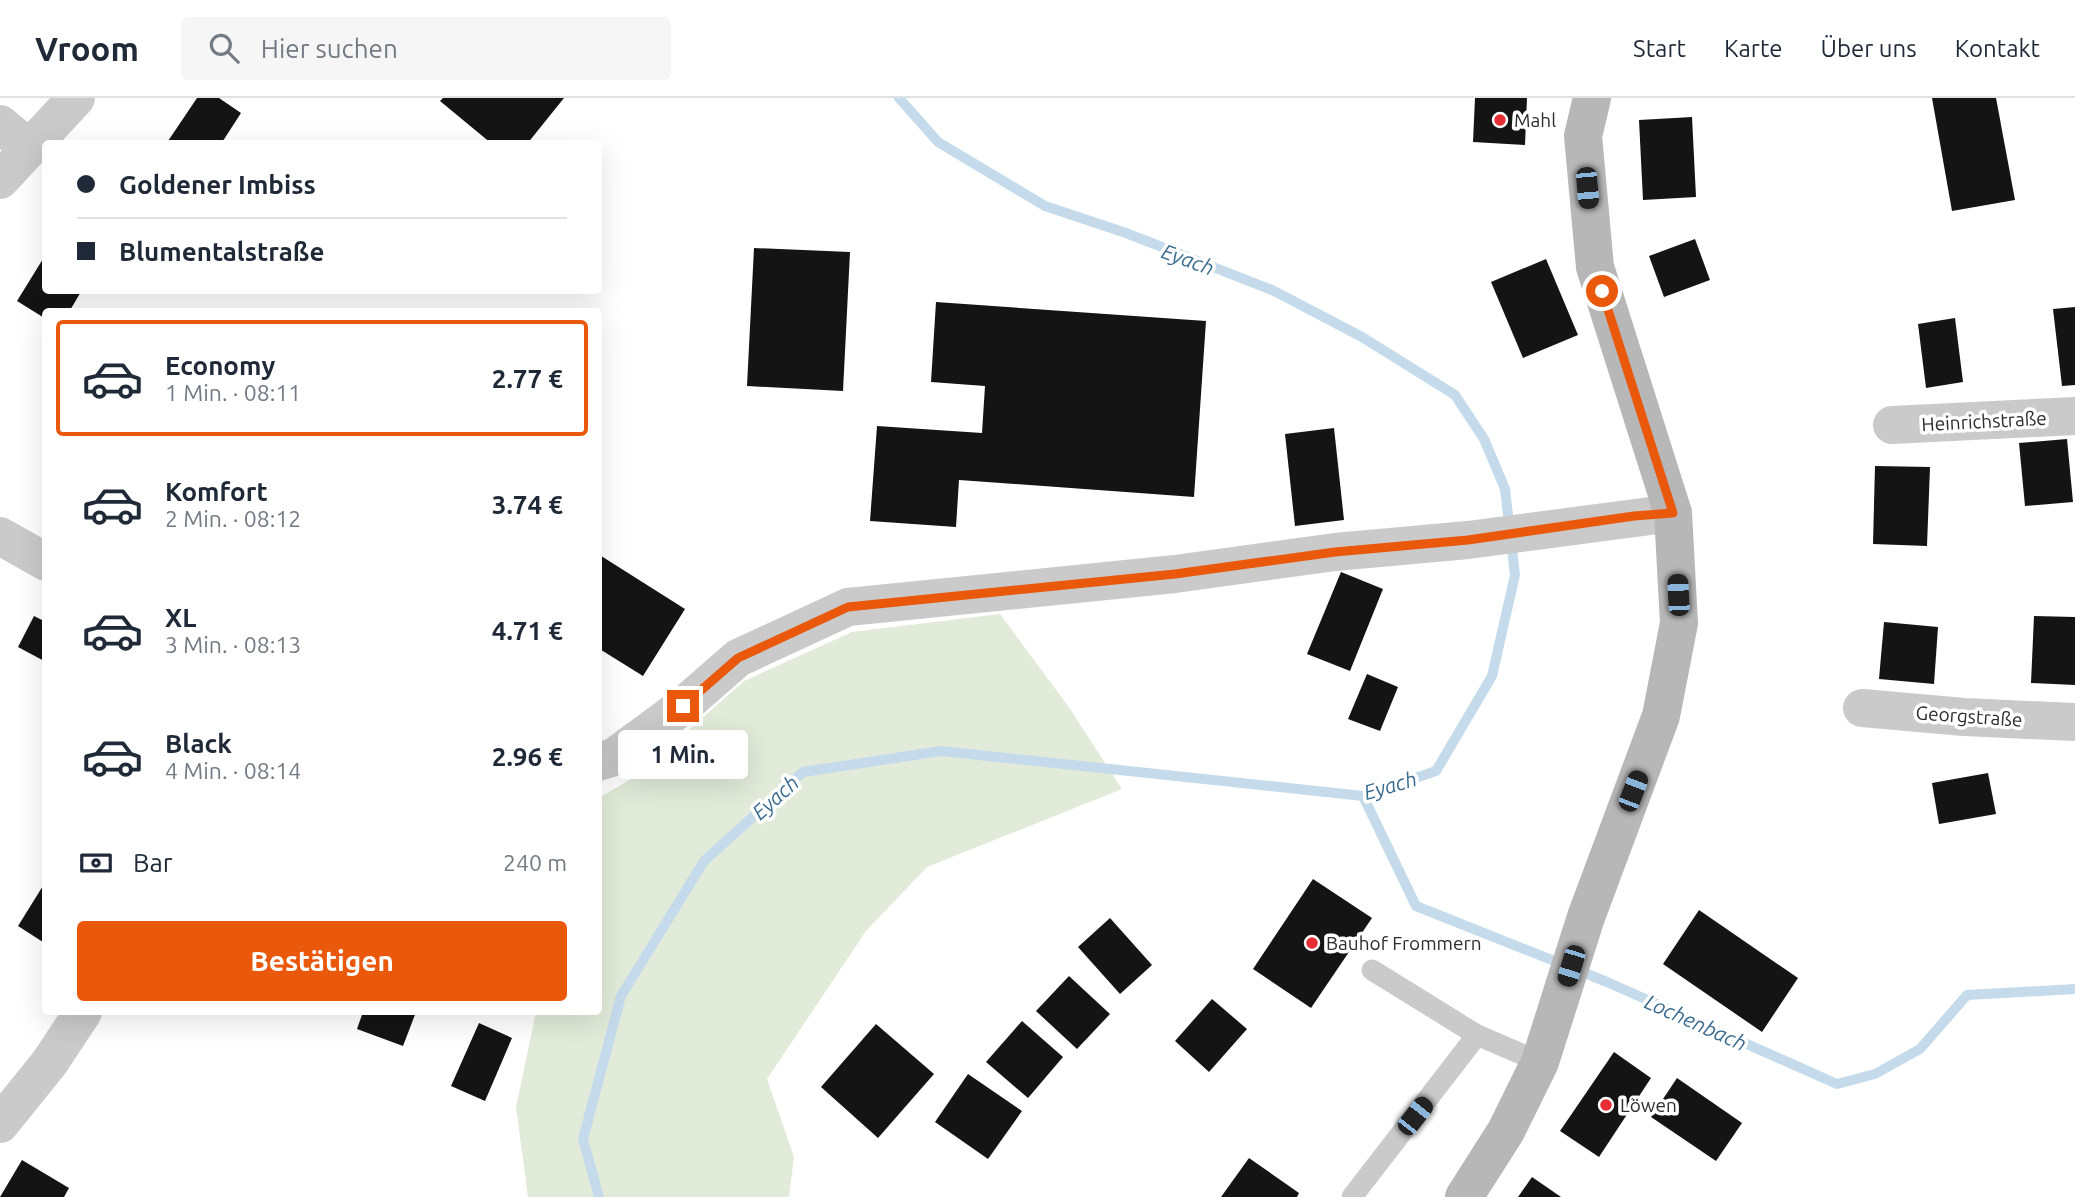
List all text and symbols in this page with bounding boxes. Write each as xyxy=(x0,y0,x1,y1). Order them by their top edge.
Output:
search box xyxy=(181,17,671,80)
icon: search xyxy=(205,29,243,67)
text: Vroom xyxy=(35,30,139,67)
text: Hier suchen xyxy=(261,34,398,63)
text: Start xyxy=(1633,35,1686,62)
text: Karte xyxy=(1724,35,1783,62)
text: Über uns xyxy=(1821,35,1917,62)
text: Kontakt xyxy=(1955,35,2040,62)
place label: Mahl xyxy=(1514,109,1556,131)
marker: Mahl xyxy=(1492,112,1508,128)
car xyxy=(1575,166,1600,210)
text: Goldener Imbiss xyxy=(119,170,316,199)
text: Blumentalstraße xyxy=(119,237,325,266)
water label: Eyach xyxy=(1159,238,1217,280)
route start xyxy=(1586,275,1618,307)
icon: car xyxy=(81,347,144,410)
text: Economy xyxy=(165,351,275,380)
text: 2.77 € xyxy=(492,364,563,393)
text: 1 Min. · 08:11 xyxy=(165,380,301,405)
street label: Heinrichstraße xyxy=(1921,407,2047,435)
icon: car xyxy=(81,473,144,536)
text: Komfort xyxy=(165,477,268,506)
text: 3.74 € xyxy=(492,490,563,519)
text: 2 Min. · 08:12 xyxy=(165,506,301,531)
car xyxy=(1667,573,1690,617)
icon: car xyxy=(81,599,144,662)
text: XL xyxy=(165,603,196,632)
text: 4.71 € xyxy=(492,616,563,645)
text: 3 Min. · 08:13 xyxy=(165,632,301,657)
route end xyxy=(667,690,699,722)
street label: Georgstraße xyxy=(1915,701,2023,731)
icon: car xyxy=(81,725,144,788)
text: Black xyxy=(165,729,232,758)
callout: 1 Min. xyxy=(618,730,748,780)
text: 2.96 € xyxy=(492,742,563,771)
text: 1 Min. xyxy=(651,742,715,767)
text: 4 Min. · 08:14 xyxy=(165,758,301,783)
water label: Eyach xyxy=(1361,766,1419,804)
car xyxy=(1616,768,1651,814)
water label: Eyach xyxy=(747,770,803,824)
icon: cash xyxy=(77,844,115,882)
text: Bar xyxy=(133,848,173,877)
text: 240 m xyxy=(503,850,567,875)
button: Bestätigen xyxy=(77,921,567,1001)
place label: Bauhof Frommern xyxy=(1326,932,1482,954)
marker: Bauhof Frommern xyxy=(1304,935,1320,951)
car xyxy=(1555,943,1588,989)
water label: Lochenbach xyxy=(1641,989,1751,1055)
car xyxy=(1394,1093,1437,1139)
place label: Löwen xyxy=(1620,1094,1677,1116)
marker: Löwen xyxy=(1598,1097,1614,1113)

